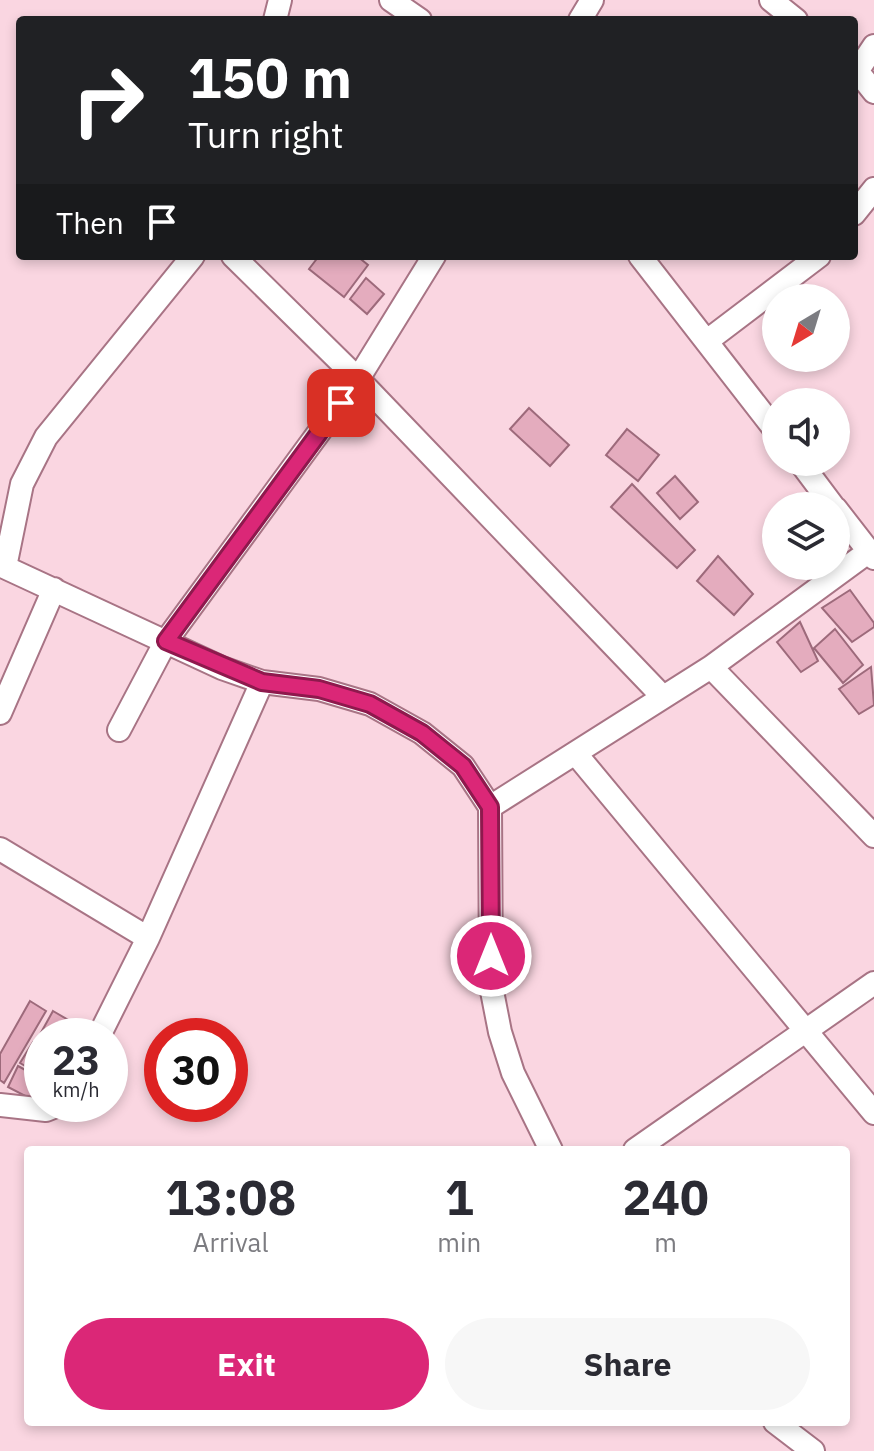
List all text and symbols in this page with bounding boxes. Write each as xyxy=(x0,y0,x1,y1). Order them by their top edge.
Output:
text: 150 m xyxy=(188,41,352,113)
icon: right xyxy=(56,48,160,152)
text: Turn right xyxy=(188,111,344,158)
icon: arrive xyxy=(140,200,184,244)
text: Then xyxy=(56,203,124,242)
north arrow xyxy=(762,284,850,372)
map controls xyxy=(762,284,850,580)
pin xyxy=(307,369,375,437)
icon: arrive xyxy=(319,381,363,425)
button: sound xyxy=(762,388,850,476)
button: layers xyxy=(762,492,850,580)
position arrow xyxy=(449,914,533,998)
speed limit sign: 30 xyxy=(144,1018,248,1122)
text: 23 xyxy=(52,1034,100,1086)
text: km/h xyxy=(52,1076,100,1103)
text: 13:08 xyxy=(165,1166,296,1228)
text: 1 xyxy=(445,1166,474,1228)
text: 240 xyxy=(622,1166,709,1228)
text: Arrival xyxy=(193,1225,269,1259)
text: min xyxy=(437,1225,481,1259)
text: m xyxy=(654,1225,677,1259)
button: Exit xyxy=(64,1318,429,1410)
button: Share xyxy=(445,1318,810,1410)

